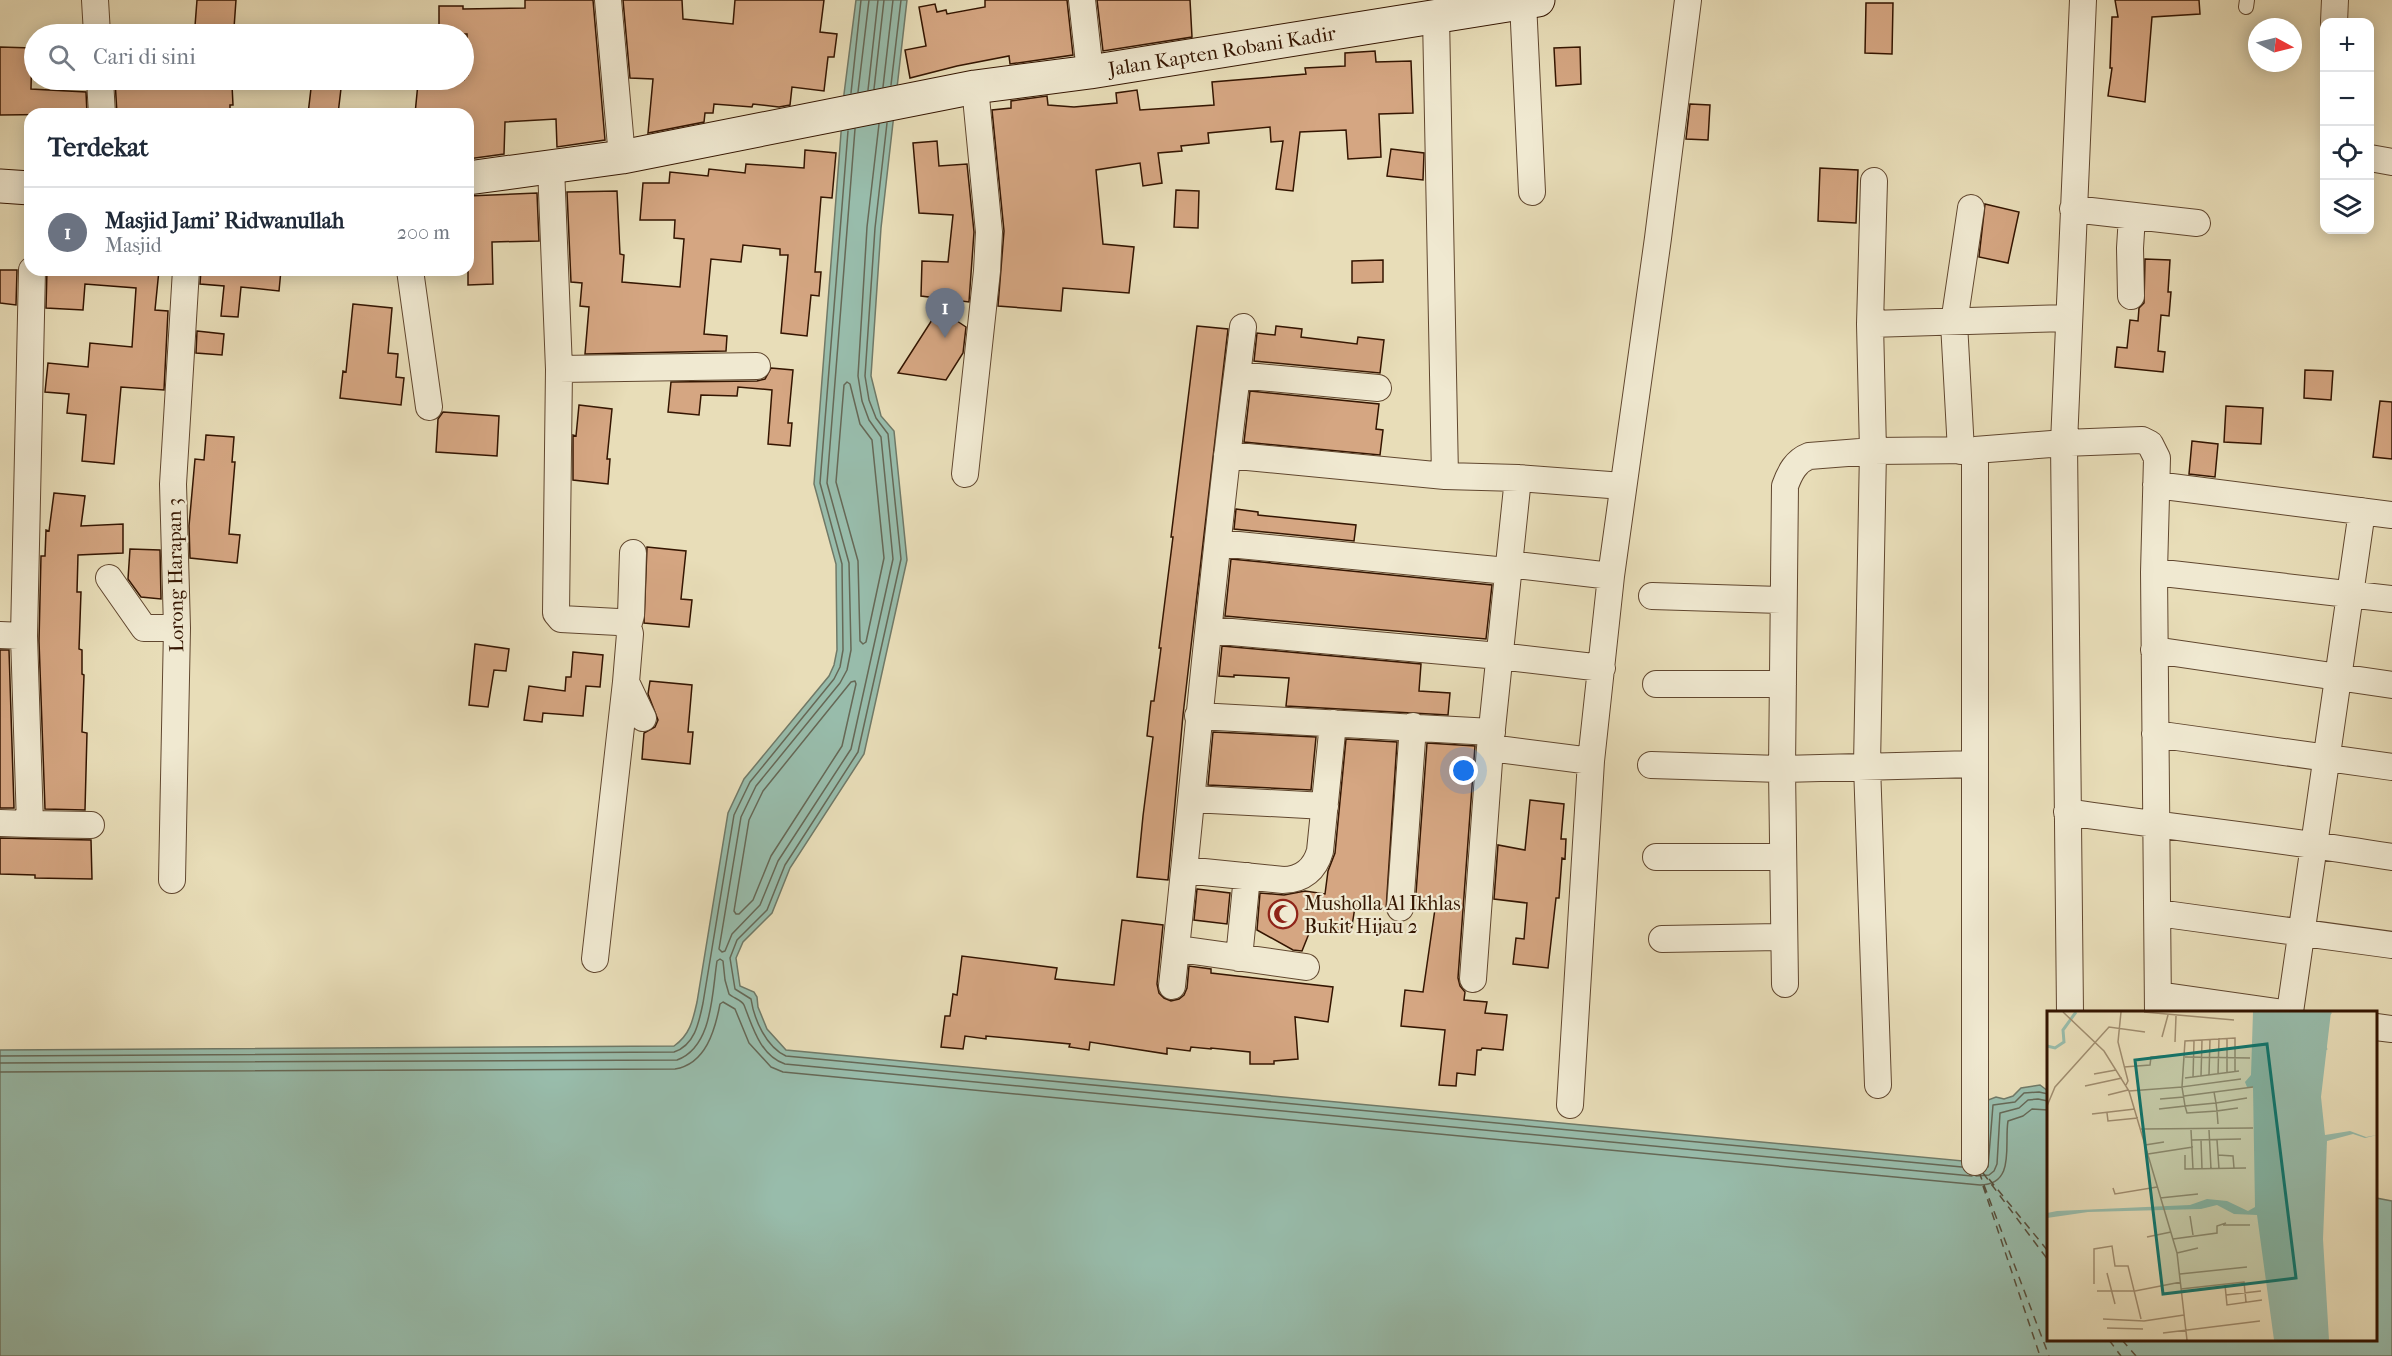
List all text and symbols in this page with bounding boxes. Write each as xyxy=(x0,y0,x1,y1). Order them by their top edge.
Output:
north arrow xyxy=(2248,18,2302,72)
map controls xyxy=(2320,18,2374,234)
button: + xyxy=(2320,18,2374,72)
street label: Jalan Kapten Robani Kadir xyxy=(1105,22,1338,81)
search box xyxy=(24,24,474,90)
icon: search xyxy=(45,41,78,74)
text: Cari di sini xyxy=(93,44,196,70)
button: − xyxy=(2320,72,2374,126)
button: locate xyxy=(2320,126,2374,180)
text: Terdekat xyxy=(48,132,149,163)
button: layers xyxy=(2320,180,2374,234)
text: Masjid Jami' Ridwanullah xyxy=(105,208,344,234)
text: 1 xyxy=(64,221,71,244)
text: 200 m xyxy=(397,221,450,244)
text: Masjid xyxy=(105,234,162,257)
pin: 1 xyxy=(926,288,964,338)
street label: Lorong Harapan 3 xyxy=(163,498,188,652)
your location xyxy=(1449,756,1478,785)
place label: Musholla Al Ikhlas Bukit Hijau 2 xyxy=(1304,892,1461,938)
mosque icon: Musholla Al Ikhlas Bukit Hijau 2 xyxy=(1267,898,1299,930)
inset map xyxy=(2047,1011,2377,1341)

